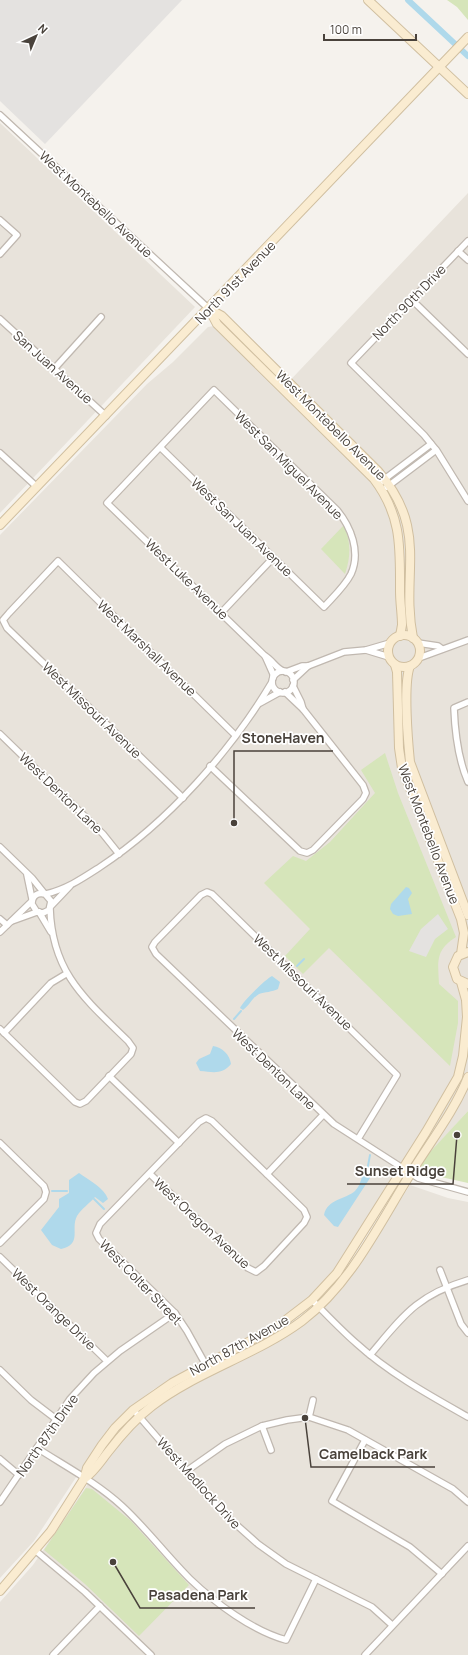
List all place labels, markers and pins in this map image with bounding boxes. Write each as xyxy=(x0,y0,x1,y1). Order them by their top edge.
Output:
callout: StoneHaven xyxy=(234,725,333,751)
callout: Sunset Ridge xyxy=(347,1158,453,1184)
callout: Camelback Park xyxy=(311,1441,435,1467)
callout: Pasadena Park xyxy=(140,1582,255,1608)

